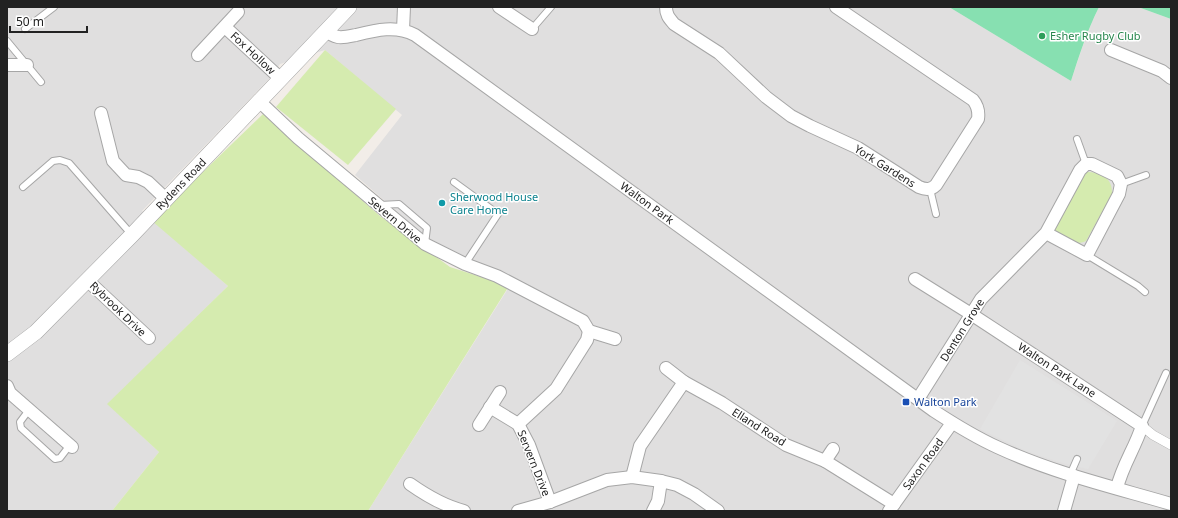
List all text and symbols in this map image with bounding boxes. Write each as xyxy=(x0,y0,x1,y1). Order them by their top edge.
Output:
scale bar xyxy=(10,8,87,34)
text: 50 m xyxy=(16,13,44,30)
street label: Fox Hollow xyxy=(228,28,279,78)
place label: Esher Rugby Club xyxy=(1050,28,1141,43)
marker: Esher Rugby Club xyxy=(1037,31,1047,41)
street label: York Gardens xyxy=(852,141,919,190)
street label: Rydens Road xyxy=(152,154,209,213)
street label: Walton Park xyxy=(618,178,677,227)
place label: Sherwood House Care Home xyxy=(450,189,538,217)
street label: Severn Drive xyxy=(366,193,425,246)
marker: Sherwood House Care Home xyxy=(437,198,447,208)
street label: Rybrook Drive xyxy=(87,278,150,339)
street label: Denton Grove xyxy=(936,295,987,364)
street label: Walton Park Lane xyxy=(1015,339,1099,400)
place label: Walton Park xyxy=(914,394,977,409)
marker: Walton Park xyxy=(901,397,911,407)
street label: Elland Road xyxy=(729,404,789,449)
street label: Servern Drive xyxy=(514,428,555,498)
street label: Saxon Road xyxy=(899,435,946,493)

